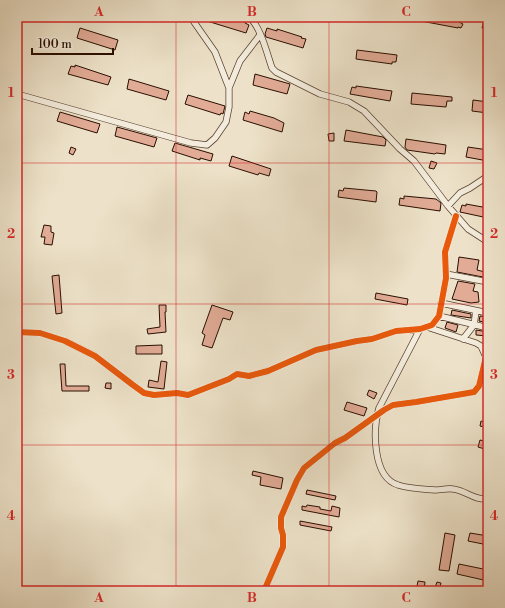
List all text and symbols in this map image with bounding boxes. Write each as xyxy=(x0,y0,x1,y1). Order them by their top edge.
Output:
text: A xyxy=(93,4,104,20)
text: B xyxy=(247,4,257,20)
text: C xyxy=(401,4,411,20)
scale bar xyxy=(32,30,113,56)
text: 100 m xyxy=(38,37,72,52)
text: 1 xyxy=(8,85,15,101)
text: 1 xyxy=(491,85,498,101)
text: 2 xyxy=(7,226,15,242)
text: 2 xyxy=(490,226,498,242)
text: 3 xyxy=(7,367,15,383)
text: 3 xyxy=(490,367,498,383)
text: 4 xyxy=(7,508,16,524)
text: 4 xyxy=(490,508,499,524)
text: A xyxy=(93,590,104,606)
text: B xyxy=(247,590,257,606)
text: C xyxy=(401,590,411,606)

